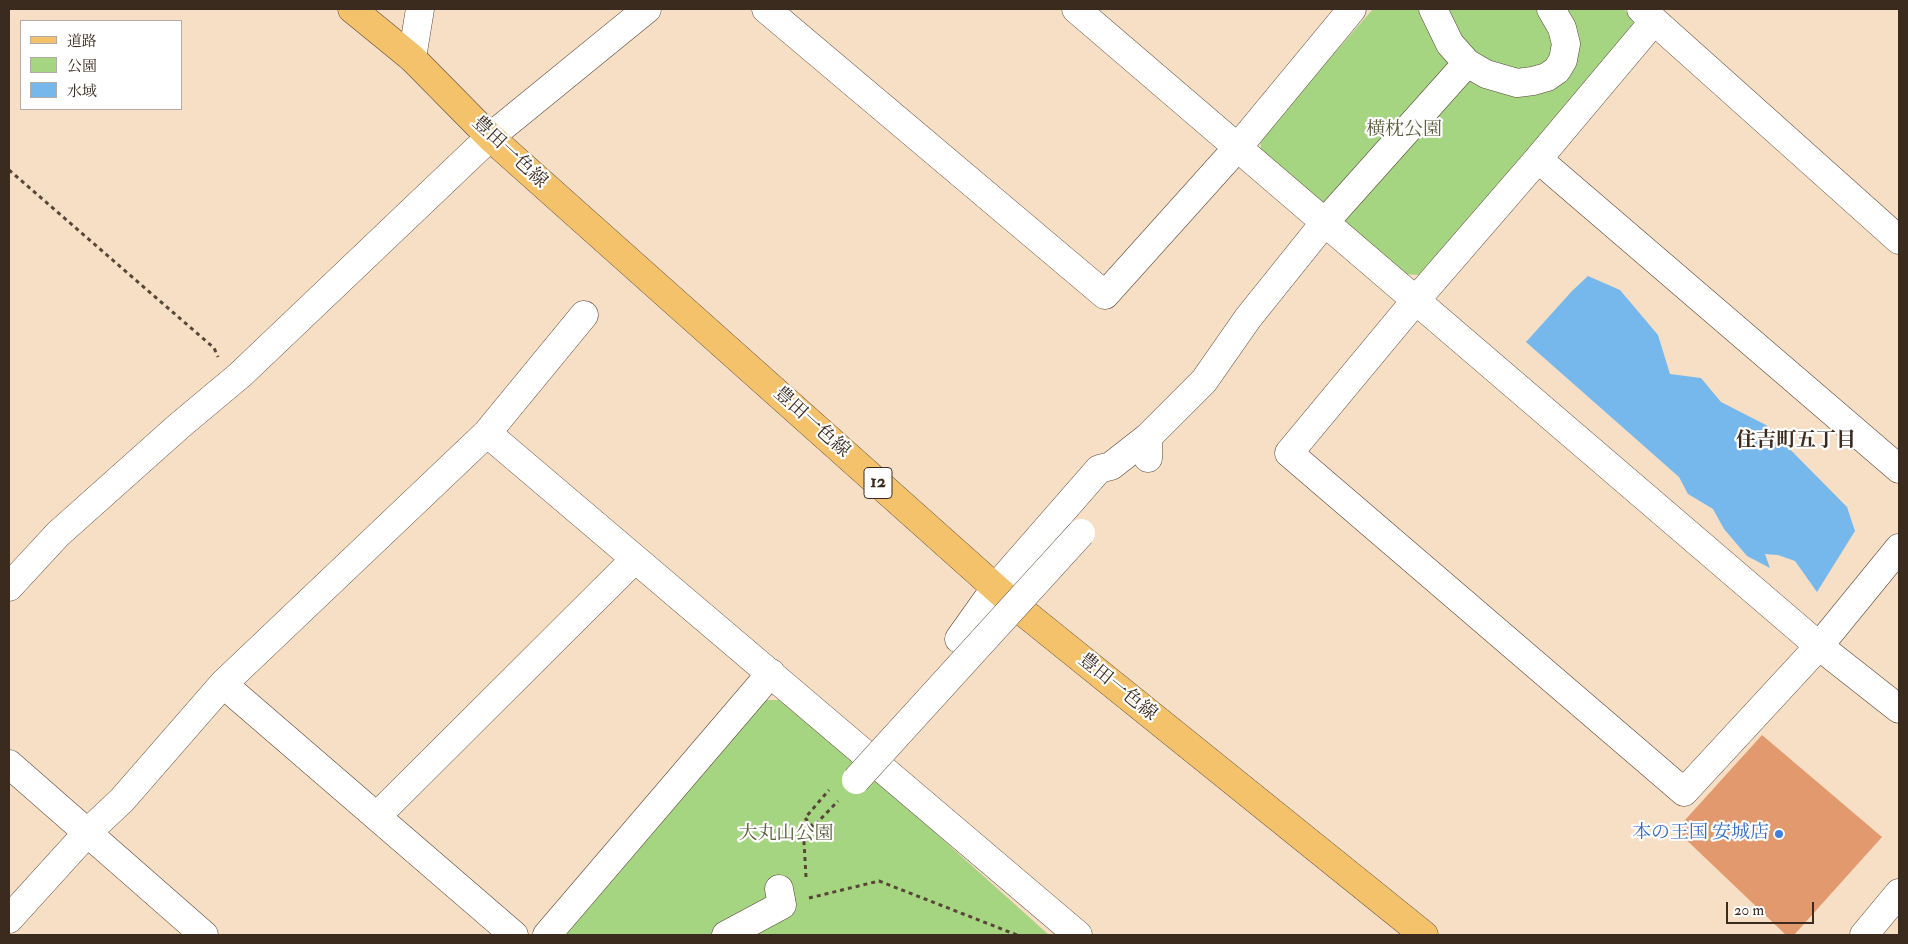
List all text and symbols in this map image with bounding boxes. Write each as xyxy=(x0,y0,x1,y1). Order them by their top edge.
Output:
legend xyxy=(20,20,182,110)
text: 道路 xyxy=(67,32,97,51)
text: 公園 xyxy=(67,57,97,76)
text: 水域 xyxy=(67,82,97,101)
street label: 豊田一色線 xyxy=(466,112,552,194)
park label: 横枕公園 xyxy=(1366,120,1442,142)
street label: 豊田一色線 xyxy=(768,383,854,463)
district label: 住吉町五丁目 xyxy=(1736,430,1856,454)
road number: 12 xyxy=(864,468,892,498)
street label: 豊田一色線 xyxy=(1073,649,1161,727)
place label: 本の王国 安城店 xyxy=(1632,823,1769,845)
park label: 大丸山公園 xyxy=(739,824,833,846)
marker: 本の王国 安城店 xyxy=(1773,828,1785,840)
scale bar xyxy=(1728,892,1816,924)
text: 20 m xyxy=(1734,901,1764,920)

